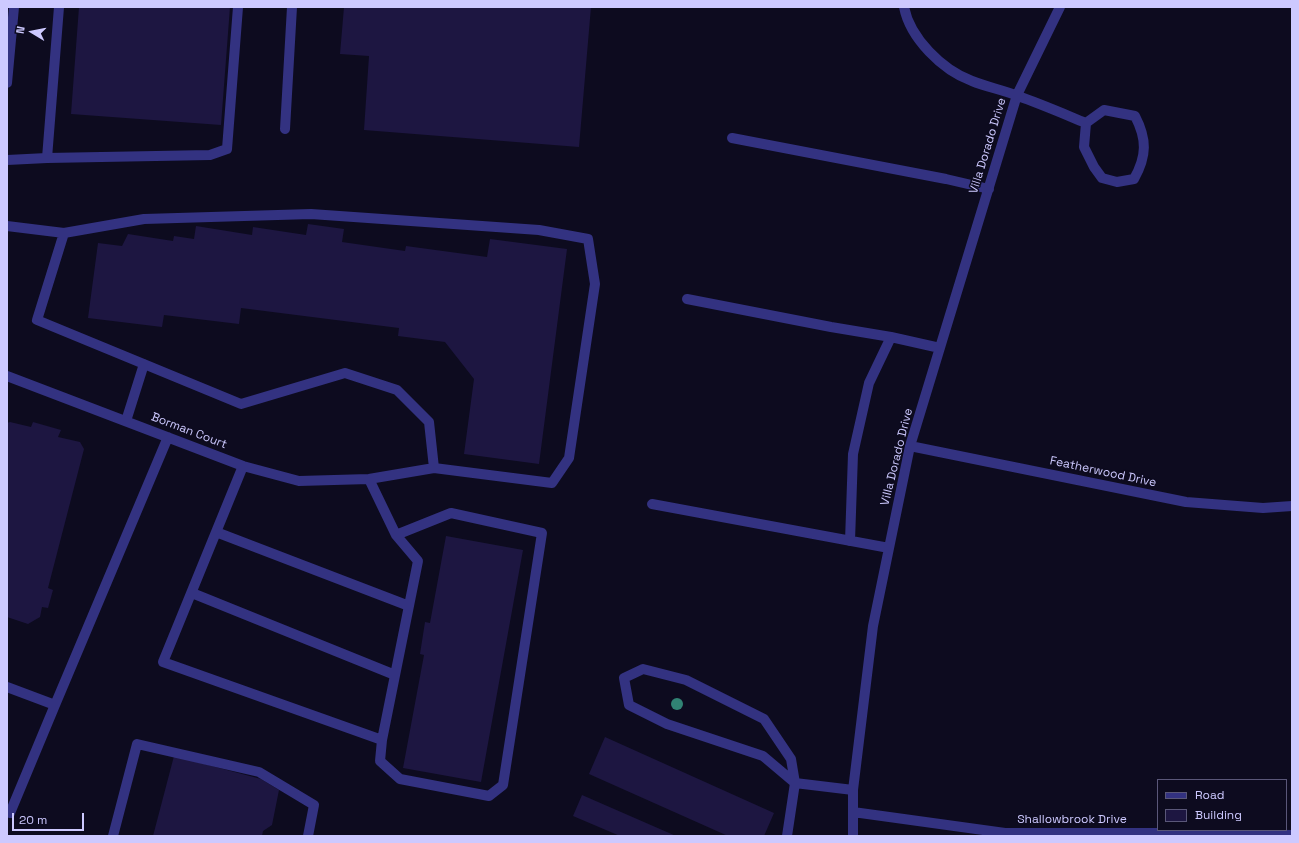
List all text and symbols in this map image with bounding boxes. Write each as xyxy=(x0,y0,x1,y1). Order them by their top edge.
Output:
north arrow xyxy=(12,12,52,52)
text: N xyxy=(13,25,28,35)
street label: Villa Dorado Drive xyxy=(967,96,1009,196)
street label: Villa Dorado Drive xyxy=(878,407,916,507)
street label: Borman Court xyxy=(149,410,229,452)
street label: Featherwood Drive xyxy=(1048,454,1158,490)
legend xyxy=(1157,779,1287,831)
text: Road xyxy=(1195,787,1224,803)
scale bar xyxy=(14,805,86,831)
text: Building xyxy=(1195,807,1242,823)
text: 20 m xyxy=(19,812,47,828)
street label: Shallowbrook Drive xyxy=(1017,813,1127,827)

